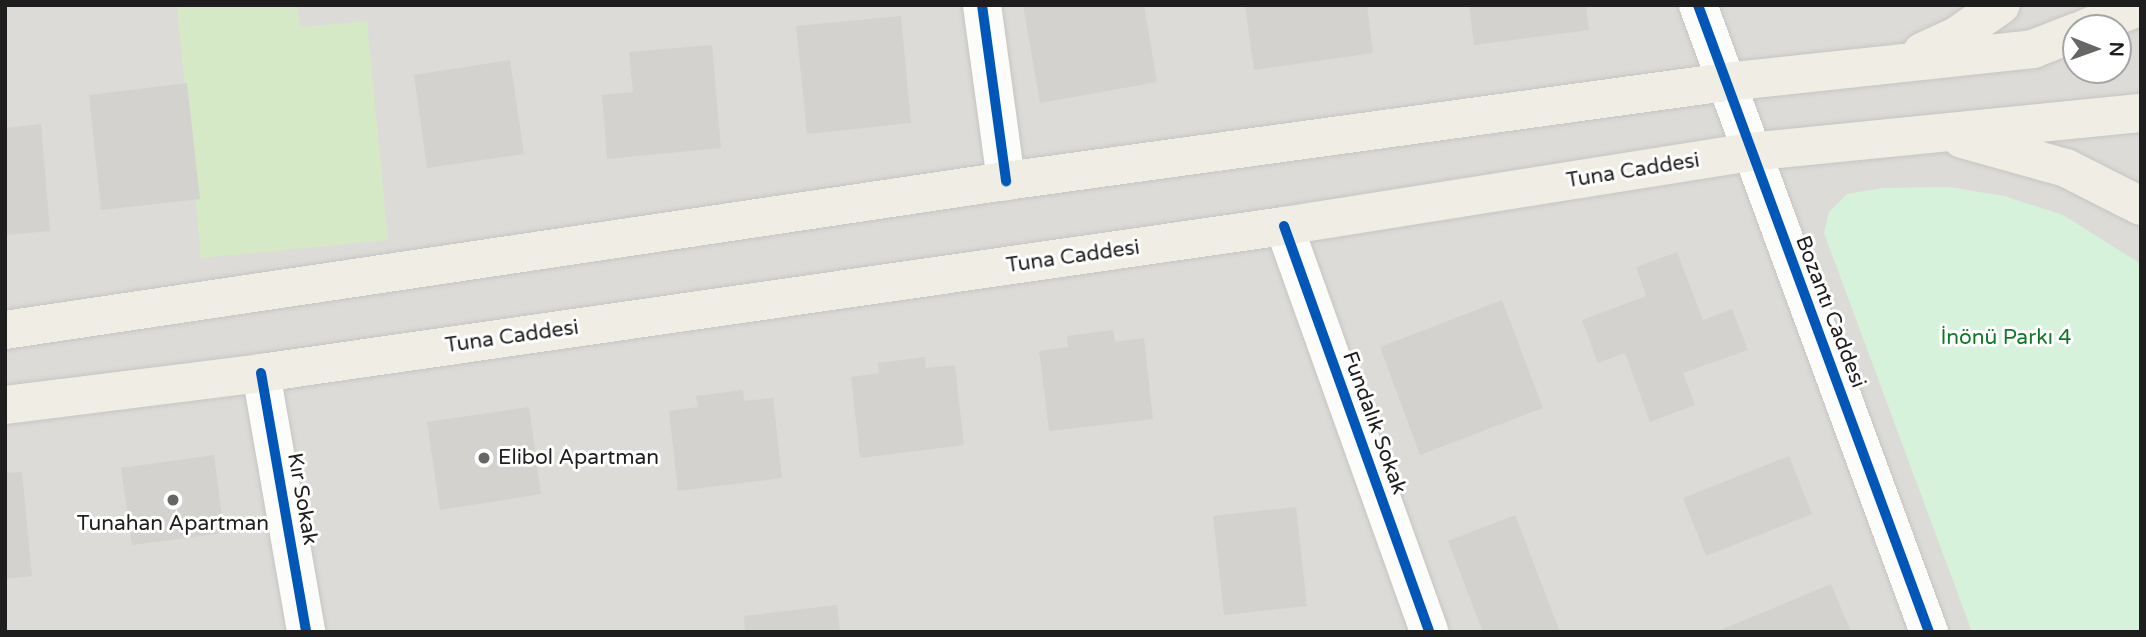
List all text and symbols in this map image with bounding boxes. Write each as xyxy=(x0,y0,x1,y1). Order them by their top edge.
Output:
north arrow xyxy=(2062,14,2132,84)
text: N xyxy=(2105,42,2127,57)
street label: Tuna Caddesi xyxy=(1565,148,1701,194)
street label: Bozantı Caddesi xyxy=(1789,232,1871,392)
street label: Tuna Caddesi xyxy=(1005,235,1141,279)
street label: Tuna Caddesi xyxy=(444,315,580,359)
park label: İnönü Parkı 4 xyxy=(1940,325,2072,351)
street label: Fundalık Sokak xyxy=(1336,348,1412,498)
place label: Elibol Apartman xyxy=(498,445,659,471)
marker: Elibol Apartman xyxy=(476,450,492,466)
street label: Kır Sokak xyxy=(282,451,322,547)
marker: Tunahan Apartman xyxy=(165,492,181,508)
place label: Tunahan Apartman xyxy=(77,511,269,537)

